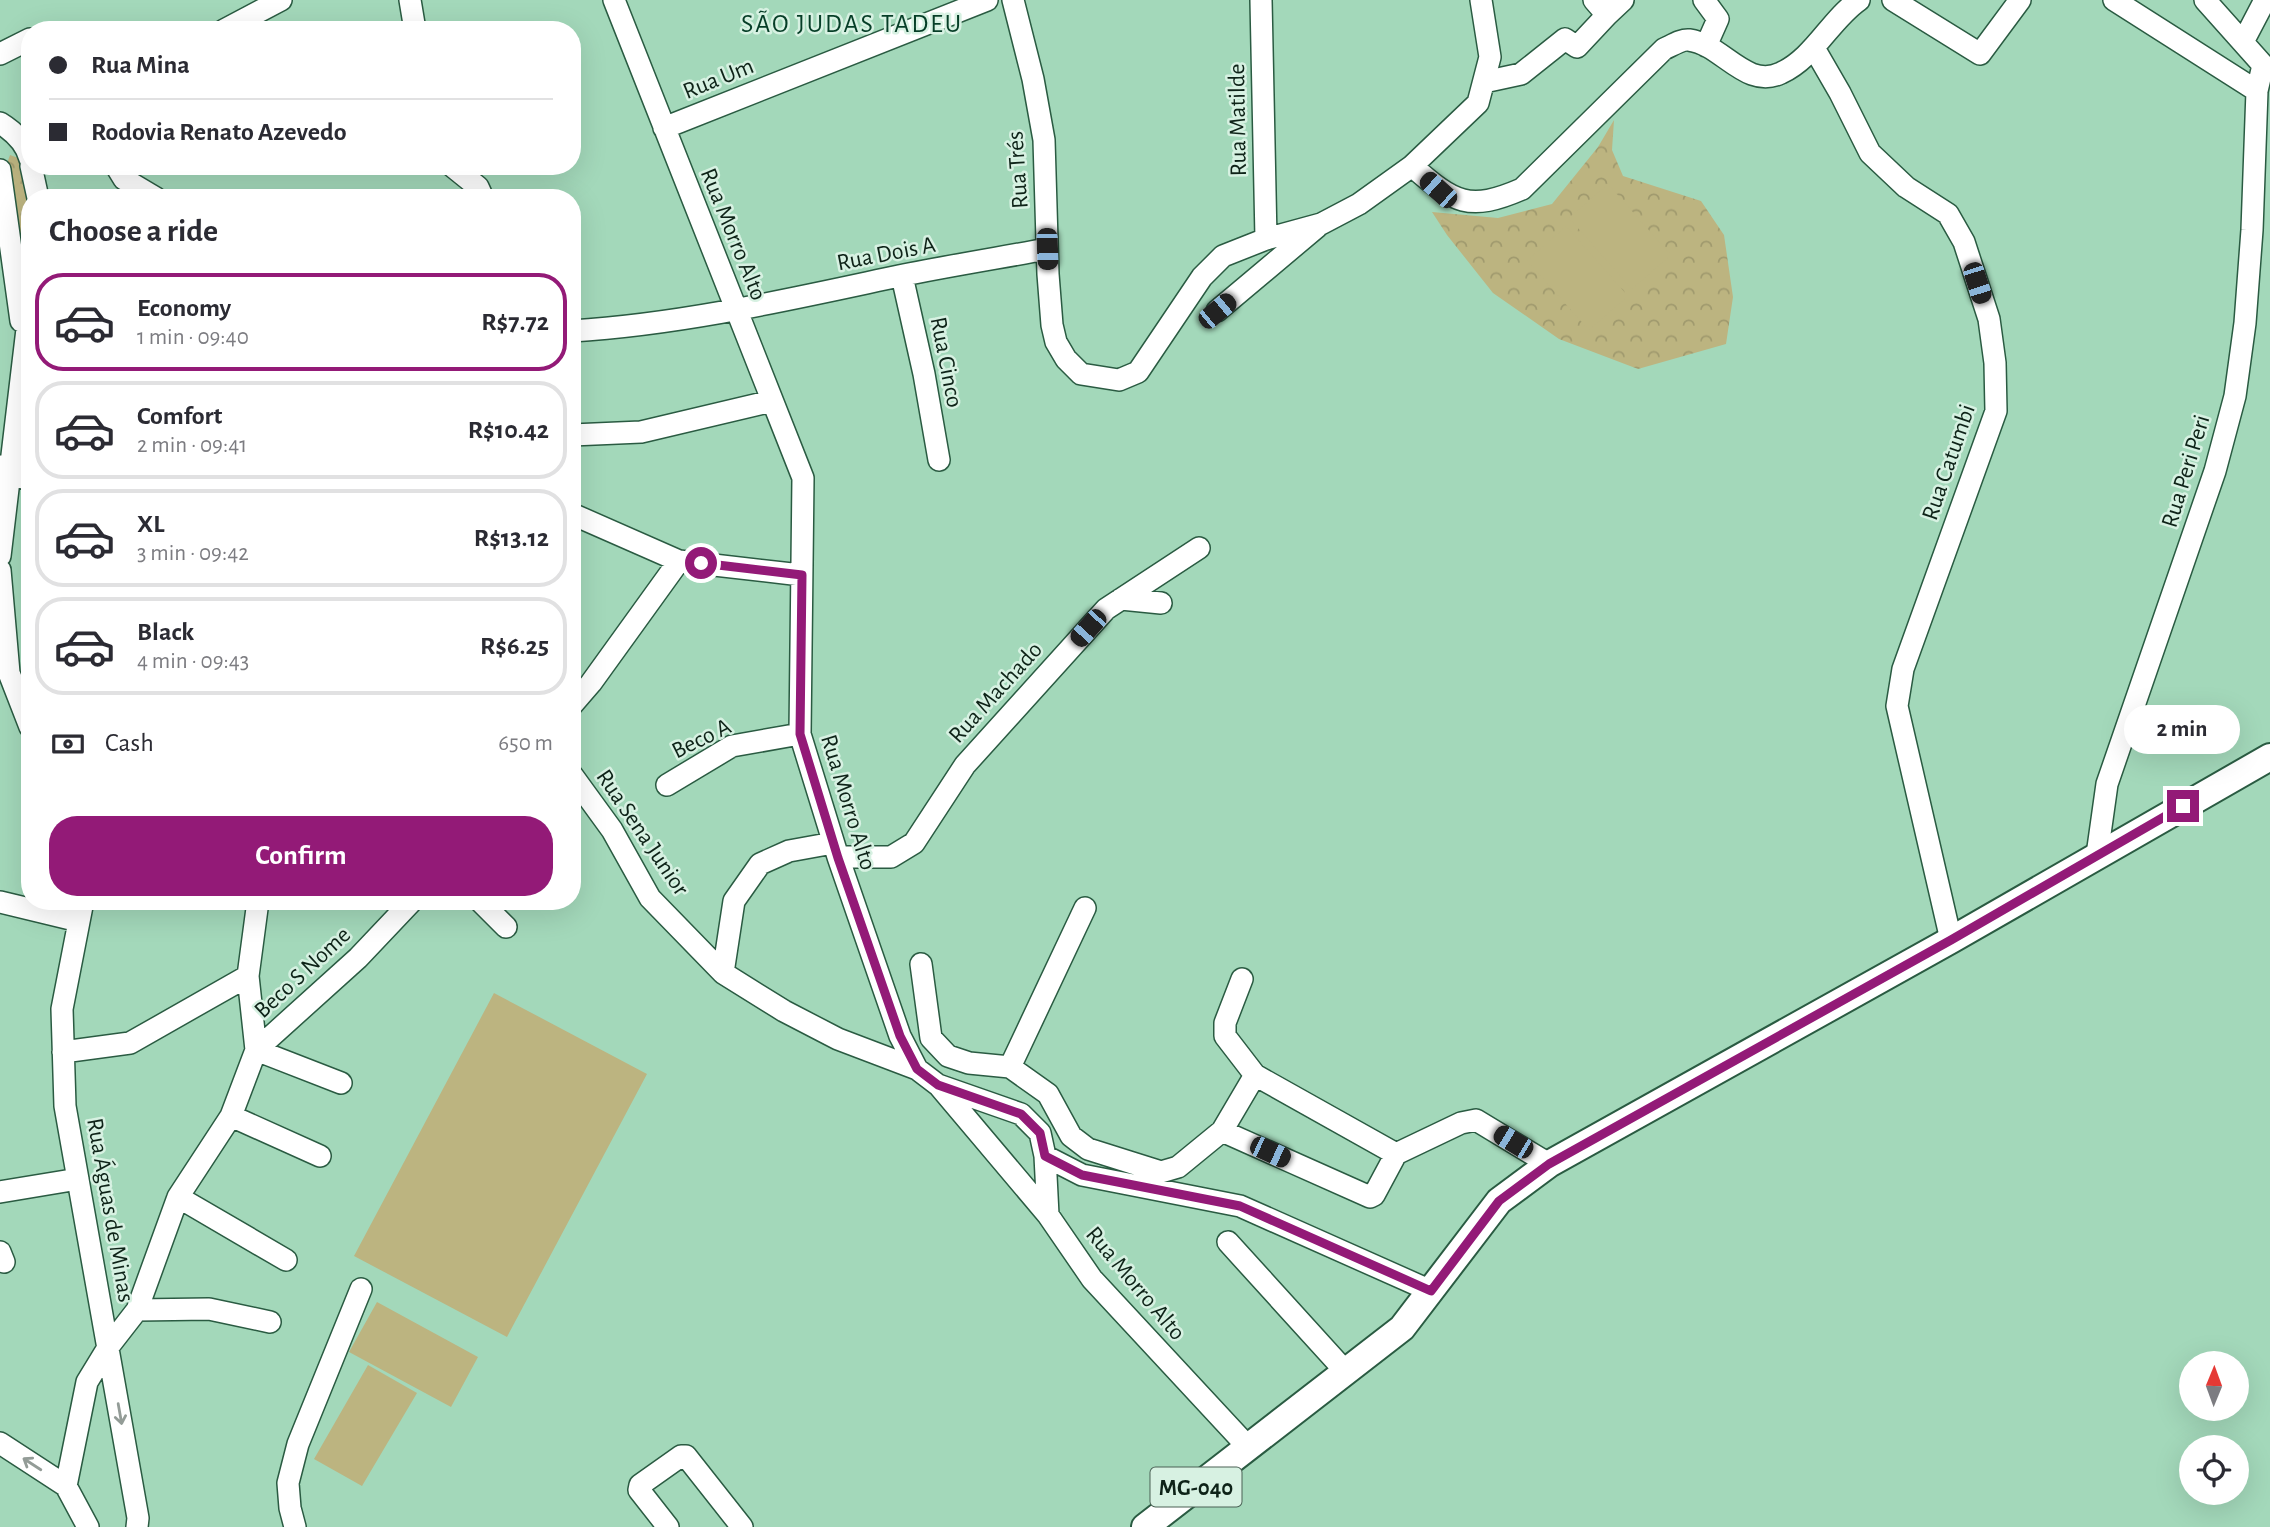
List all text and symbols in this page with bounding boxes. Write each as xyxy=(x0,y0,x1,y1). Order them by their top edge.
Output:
district label: SÃO JUDAS TADEU xyxy=(741,10,963,37)
text: Rua Mina xyxy=(91,52,190,78)
street label: Rua Um xyxy=(680,54,757,104)
street label: Rua Matilde xyxy=(1225,63,1251,177)
text: Rodovia Renato Azevedo xyxy=(91,119,346,145)
street label: Rua Trés xyxy=(1003,130,1033,210)
street label: Rua Morro Alto xyxy=(696,165,770,304)
car xyxy=(1416,168,1461,212)
text: Choose a ride xyxy=(49,215,218,247)
car xyxy=(1036,228,1059,270)
street label: Rua Dois A xyxy=(835,233,938,275)
car xyxy=(1961,260,1994,306)
car xyxy=(1195,289,1240,333)
icon: car xyxy=(53,291,116,354)
text: Economy xyxy=(137,295,231,321)
text: R$7.72 xyxy=(481,309,549,335)
street label: Rua Cinco xyxy=(925,315,967,410)
text: 1 min · 09:40 xyxy=(137,326,249,349)
icon: car xyxy=(53,399,116,462)
street label: Rua Catumbi xyxy=(1918,401,1980,523)
text: Comfort xyxy=(137,403,222,429)
street label: Rua Peri Peri xyxy=(2157,412,2214,530)
text: R$10.42 xyxy=(468,417,549,443)
text: 2 min · 09:41 xyxy=(137,434,247,457)
icon: car xyxy=(53,507,116,570)
text: XL xyxy=(137,511,164,537)
text: R$13.12 xyxy=(474,525,549,551)
text: 3 min · 09:42 xyxy=(137,542,249,565)
route start xyxy=(685,547,717,579)
car xyxy=(1067,605,1110,651)
icon: car xyxy=(53,615,116,678)
text: Black xyxy=(137,619,194,645)
text: R$6.25 xyxy=(480,633,549,659)
street label: Rua Machado xyxy=(944,637,1047,748)
text: 4 min · 09:43 xyxy=(137,650,249,673)
callout: 2 min xyxy=(2125,704,2241,754)
street label: Beco A xyxy=(668,714,735,763)
text: 2 min xyxy=(2156,718,2208,741)
icon: cash xyxy=(49,725,87,763)
text: Cash xyxy=(105,730,154,756)
text: 650 m xyxy=(498,732,553,755)
street label: Rua Morro Alto xyxy=(816,732,880,873)
street label: Rua Sena Junior xyxy=(591,765,693,900)
route end xyxy=(2167,790,2199,822)
button: Confirm xyxy=(49,816,553,896)
street label: Beco S Nome xyxy=(250,922,355,1023)
street label: Rua Águas de Minas xyxy=(82,1116,140,1304)
car xyxy=(1490,1122,1537,1162)
car xyxy=(1247,1134,1294,1170)
street label: Rua Morro Alto xyxy=(1081,1222,1190,1345)
north arrow xyxy=(2179,1351,2249,1421)
map controls xyxy=(2179,1351,2249,1505)
one-way arrow xyxy=(114,1402,128,1425)
button: locate xyxy=(2179,1435,2249,1505)
one-way arrow xyxy=(23,1457,42,1471)
road number: MG-040 xyxy=(1150,1468,1242,1506)

